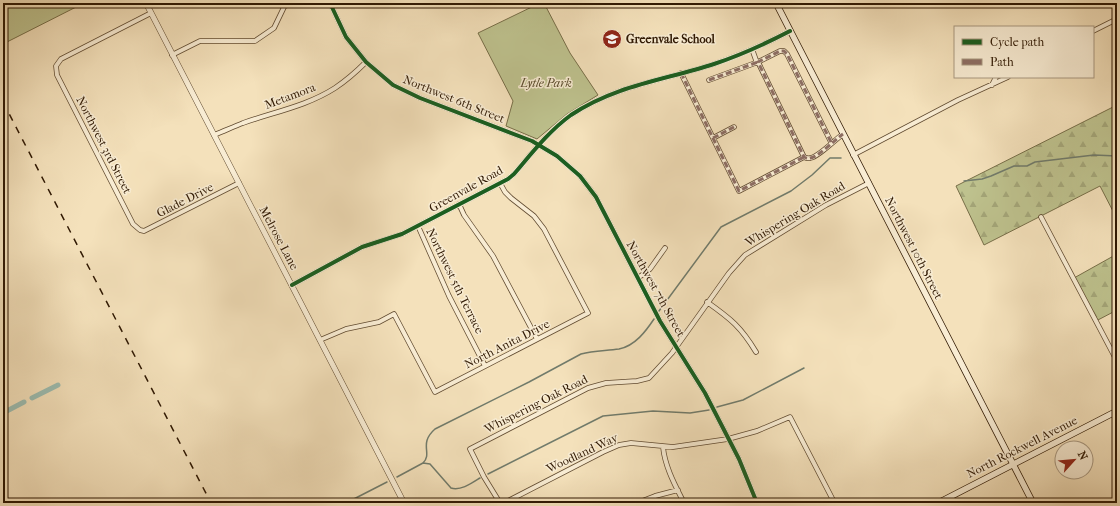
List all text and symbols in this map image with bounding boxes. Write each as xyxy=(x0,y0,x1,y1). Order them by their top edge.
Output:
legend xyxy=(954,26,1094,78)
school or university icon: Greenvale School xyxy=(601,28,623,50)
place label: Greenvale School xyxy=(626,32,716,46)
text: Cycle path xyxy=(990,35,1045,49)
text: Path xyxy=(990,55,1014,69)
street label: Northwest 6th Street xyxy=(401,72,508,126)
park label: Lytle Park xyxy=(519,76,572,90)
street label: Metamora xyxy=(263,80,318,112)
street label: Northwest 3rd Street xyxy=(73,94,135,197)
street label: Greenvale Road xyxy=(427,163,506,215)
street label: Whispering Oak Road xyxy=(742,178,848,250)
street label: Glade Drive xyxy=(154,180,216,220)
street label: Northwest 10th Street xyxy=(882,195,946,302)
street label: Melrose Lane xyxy=(256,204,302,272)
street label: Northwest 5th Terrace xyxy=(423,226,487,336)
street label: Northwest 7th Street xyxy=(624,238,689,340)
street label: North Anita Drive xyxy=(462,316,552,371)
street label: Whispering Oak Road xyxy=(481,372,590,437)
street label: North Rockwell Avenue xyxy=(964,413,1080,481)
street label: Woodland Way xyxy=(543,430,621,476)
north arrow xyxy=(1054,440,1094,480)
text: N xyxy=(1075,449,1090,463)

